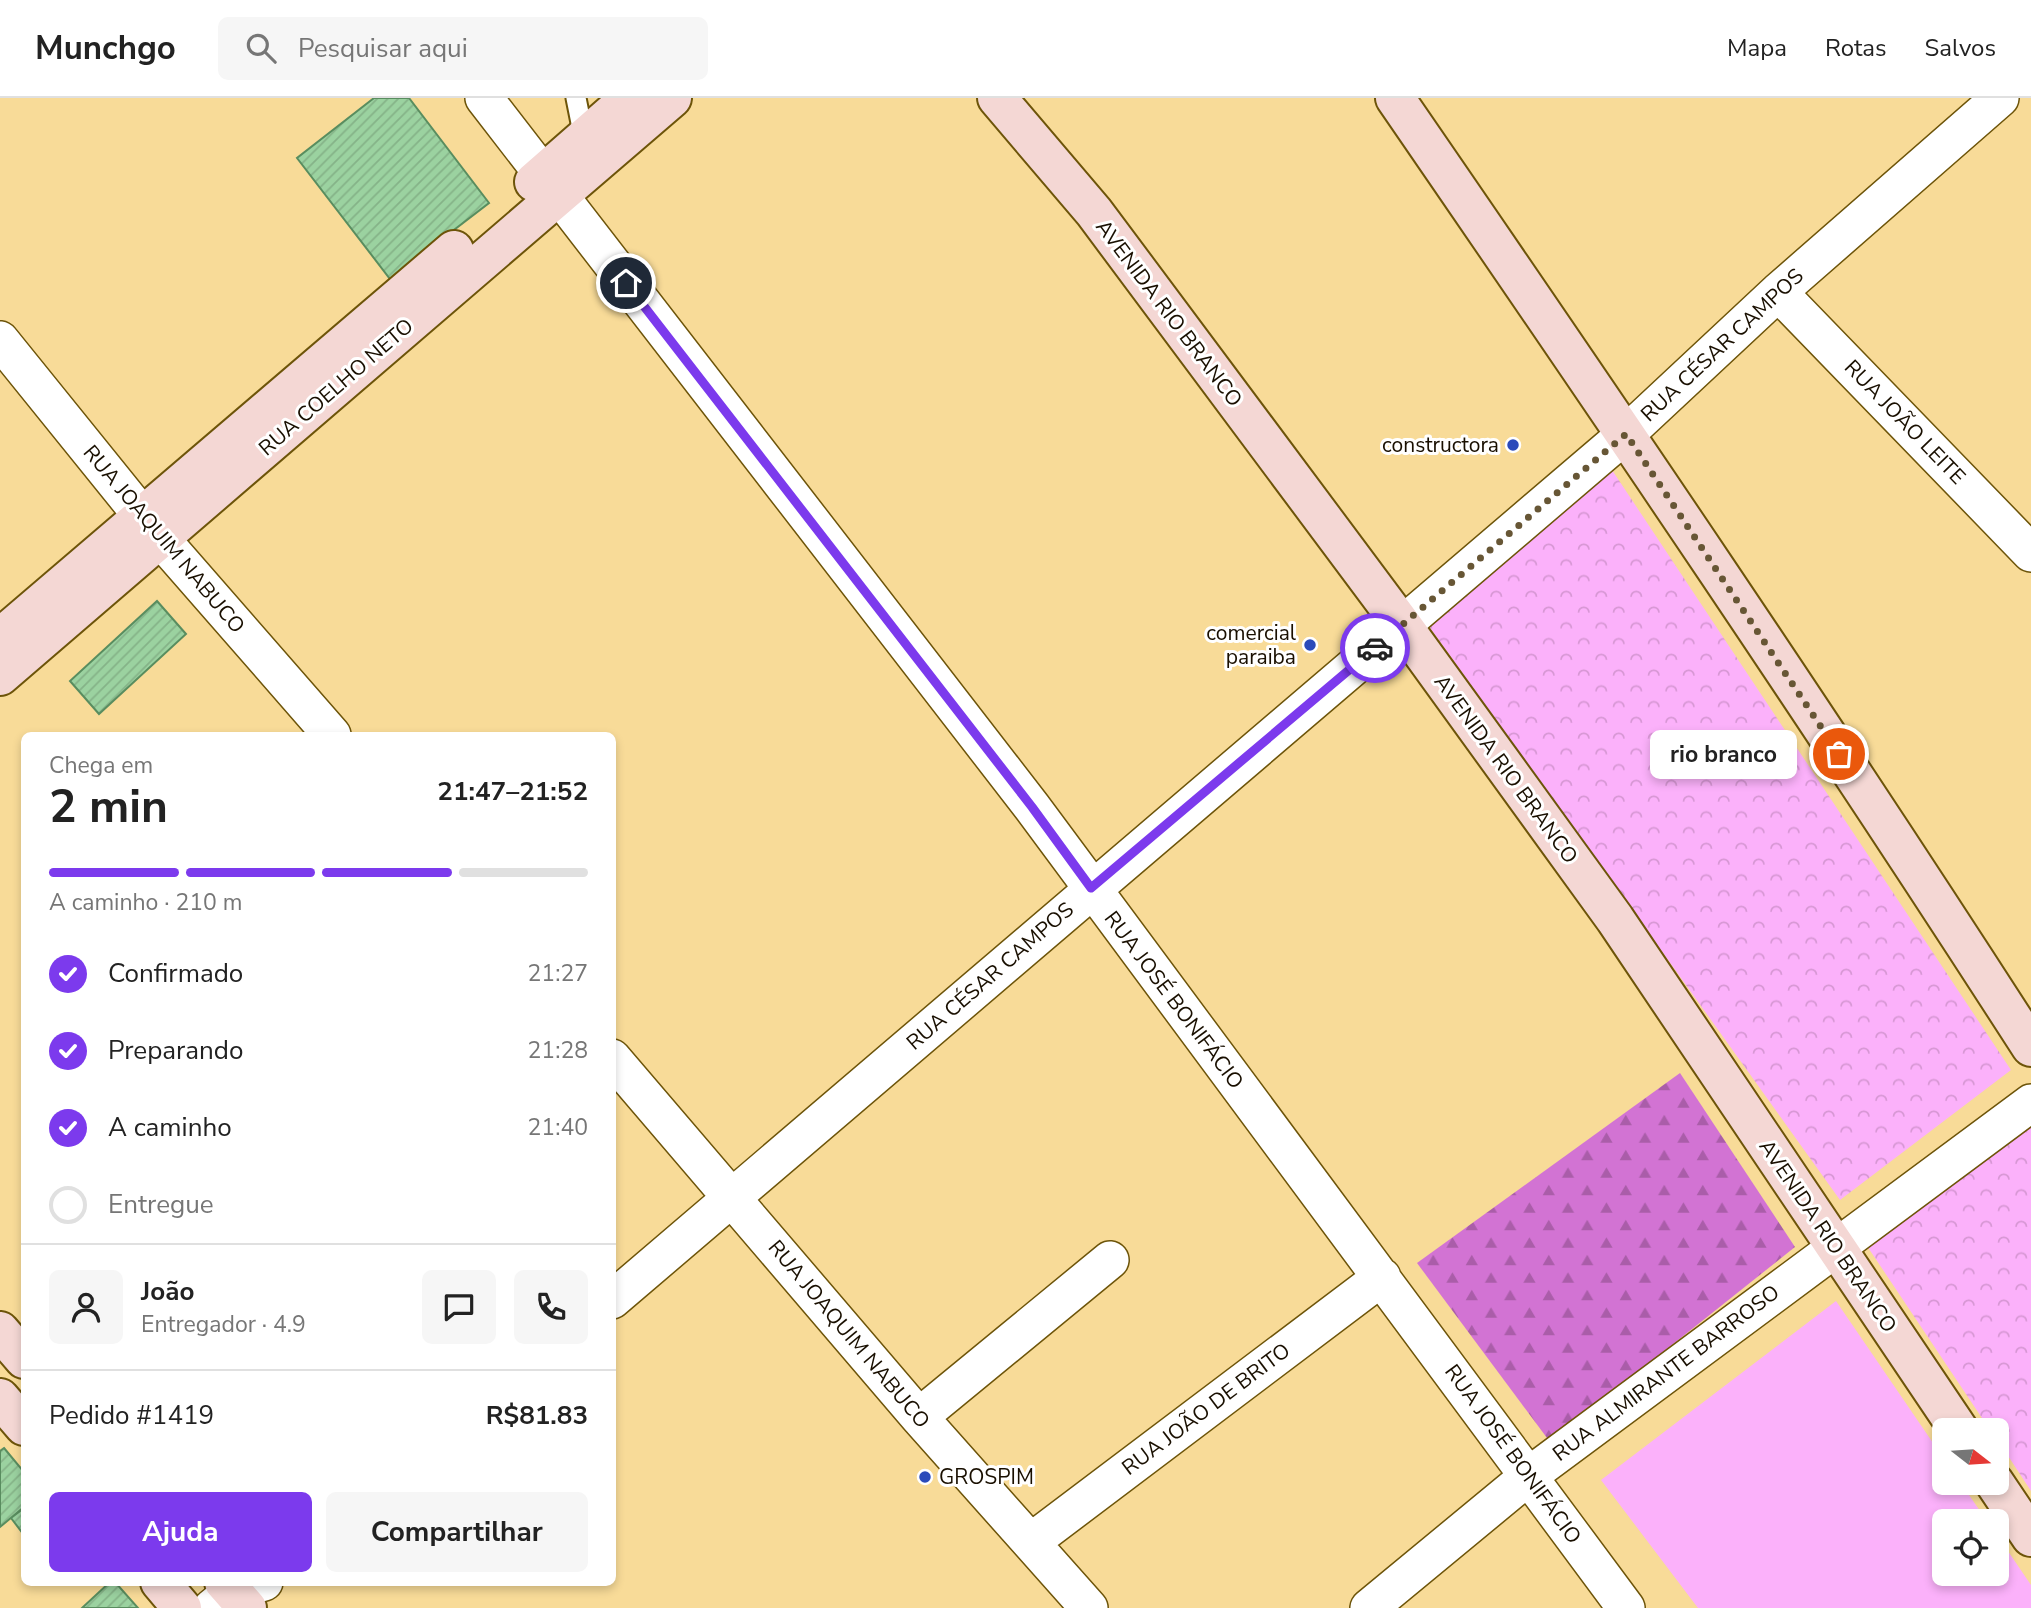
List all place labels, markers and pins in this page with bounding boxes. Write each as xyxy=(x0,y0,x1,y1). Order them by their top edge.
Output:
pin xyxy=(596,253,656,313)
place label: constructora xyxy=(1382,431,1499,459)
marker: constructora xyxy=(1505,437,1521,453)
place label: comercial paraiba xyxy=(1206,619,1297,671)
marker: comercial paraiba xyxy=(1302,637,1318,653)
pin xyxy=(1809,724,1869,784)
callout: rio branco xyxy=(1650,730,1797,778)
place label: GROSPIM xyxy=(939,1463,1034,1491)
marker: GROSPIM xyxy=(917,1469,933,1485)

